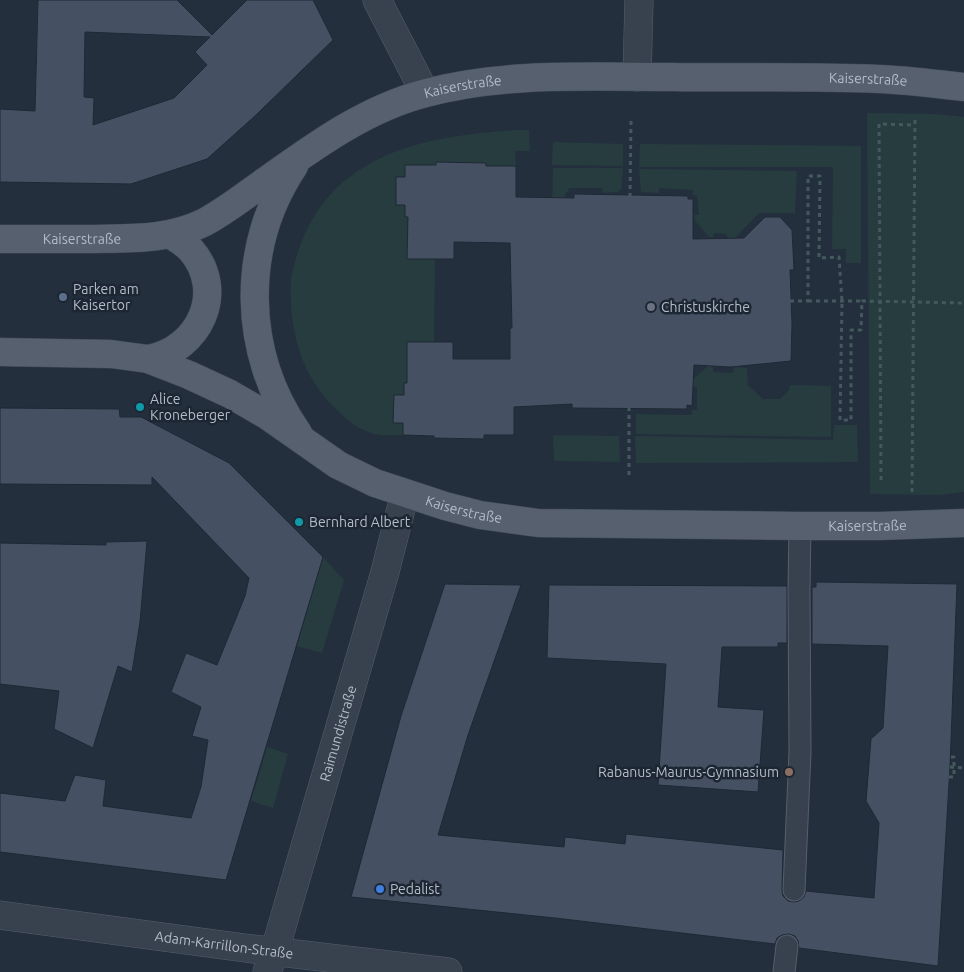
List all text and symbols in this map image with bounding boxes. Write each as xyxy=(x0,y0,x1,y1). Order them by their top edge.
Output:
street label: Kaiserstraße xyxy=(829,70,908,89)
street label: Kaiserstraße xyxy=(422,72,502,101)
street label: Kaiserstraße xyxy=(43,231,121,247)
place label: Parken am Kaisertor xyxy=(73,281,139,313)
marker: Parken am Kaisertor xyxy=(57,291,69,303)
place label: Christuskirche xyxy=(661,299,750,315)
marker: Christuskirche xyxy=(645,301,657,313)
place label: Alice Kroneberger xyxy=(150,391,231,423)
marker: Alice Kroneberger xyxy=(134,401,146,413)
street label: Kaiserstraße xyxy=(423,492,503,526)
place label: Bernhard Albert xyxy=(309,514,411,530)
marker: Bernhard Albert xyxy=(293,516,305,528)
street label: Kaiserstraße xyxy=(828,517,907,534)
street label: Raimundistraße xyxy=(316,683,360,783)
place label: Rabanus-Maurus-Gymnasium xyxy=(598,764,779,780)
marker: Rabanus-Maurus-Gymnasium xyxy=(783,766,795,778)
place label: Pedalist xyxy=(390,881,440,897)
marker: Pedalist xyxy=(374,883,386,895)
street label: Adam-Karrillon-Straße xyxy=(154,928,294,962)

